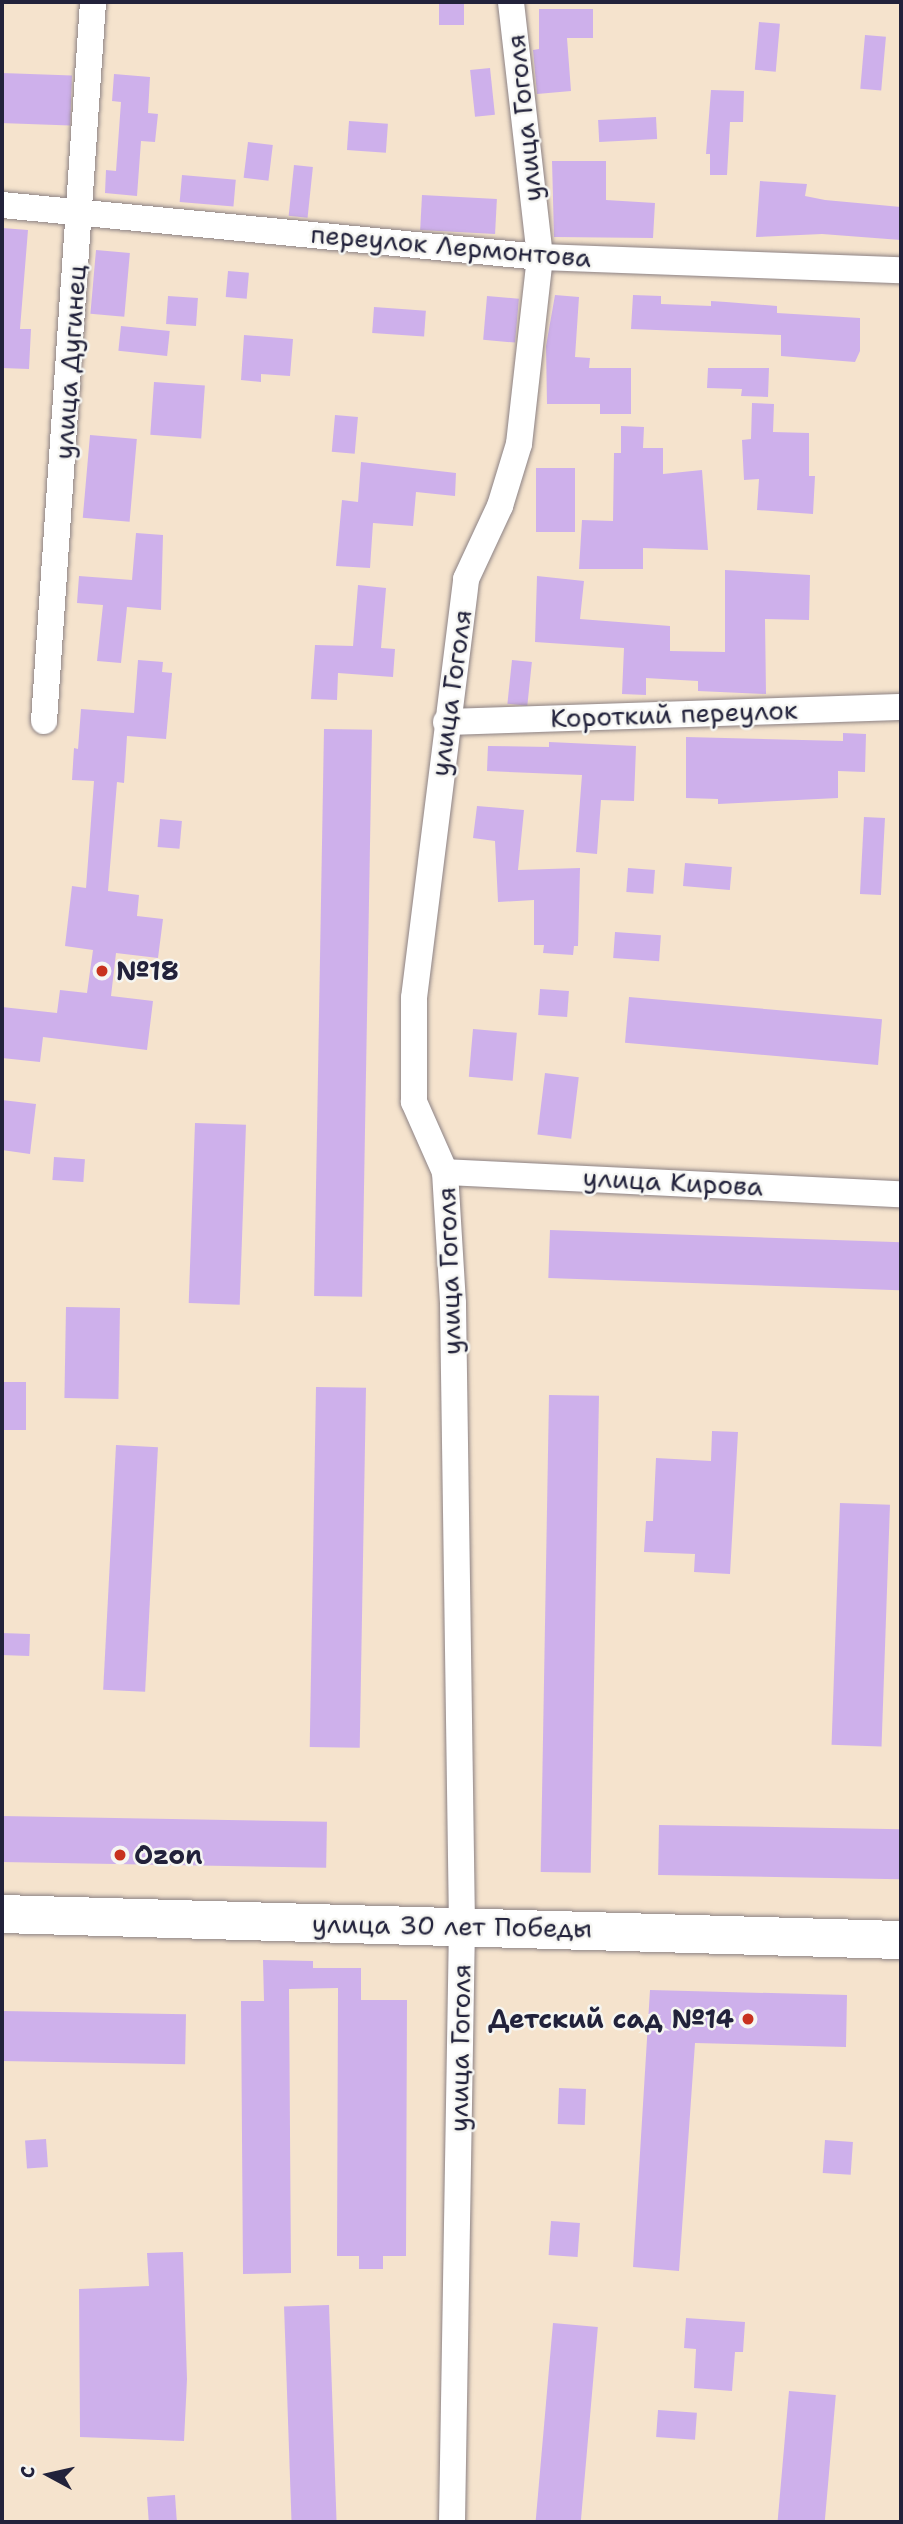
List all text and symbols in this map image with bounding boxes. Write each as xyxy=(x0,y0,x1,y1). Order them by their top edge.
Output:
street label: улица Гоголя xyxy=(500,33,548,203)
street label: переулок Лермонтова xyxy=(309,218,593,274)
street label: улица Дугинец xyxy=(48,264,92,460)
street label: улица Гоголя xyxy=(424,608,478,778)
street label: Короткий переулок xyxy=(550,694,798,734)
place label: №18 xyxy=(116,955,179,987)
marker: №18 xyxy=(94,963,110,979)
street label: улица Кирова xyxy=(582,1162,764,1202)
street label: улица Гоголя xyxy=(430,1187,468,1355)
place label: Ozon xyxy=(134,1839,203,1871)
marker: Ozon xyxy=(112,1847,128,1863)
street label: улица 30 лет Победы xyxy=(312,1908,592,1944)
street label: улица Гоголя xyxy=(443,1964,477,2132)
place label: Детский сад №14 xyxy=(488,2003,734,2035)
marker: Детский сад №14 xyxy=(740,2011,756,2027)
north arrow xyxy=(14,2440,84,2510)
text: С xyxy=(15,2464,41,2480)

